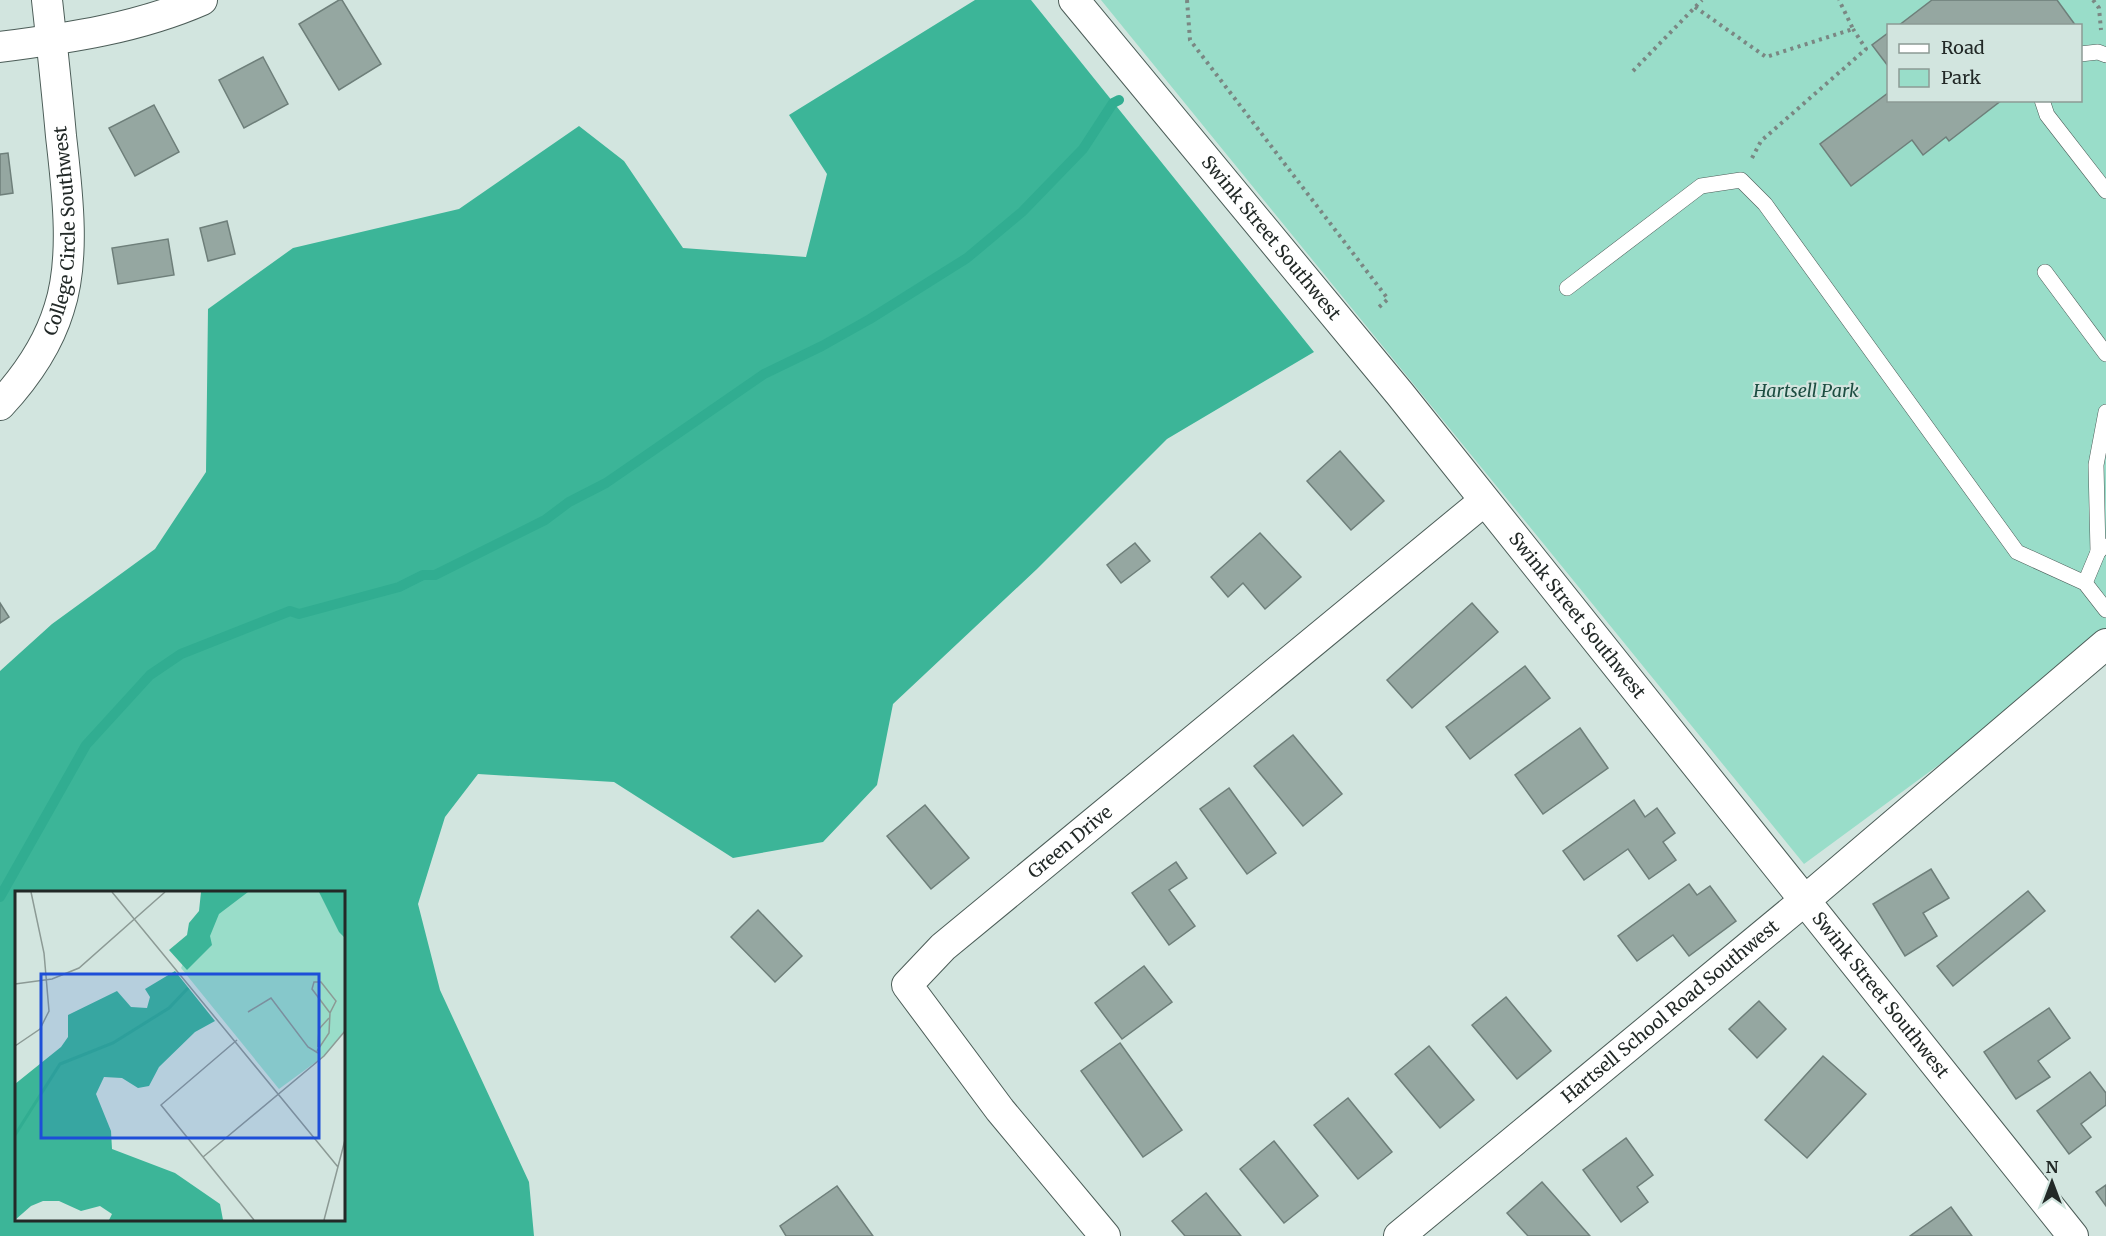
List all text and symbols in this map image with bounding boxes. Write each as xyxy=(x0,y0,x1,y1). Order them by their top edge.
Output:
legend xyxy=(1887,24,2082,102)
text: Road xyxy=(1941,36,1985,59)
text: Park xyxy=(1941,66,1982,89)
street label: College Circle Southwest xyxy=(38,125,80,339)
street label: Swink Street Southwest xyxy=(1197,151,1346,325)
park label: Hartsell Park xyxy=(1752,379,1859,402)
street label: Swink Street Southwest xyxy=(1504,527,1651,703)
street label: Green Drive xyxy=(1023,800,1117,883)
inset map xyxy=(15,891,345,1221)
street label: Swink Street Southwest xyxy=(1807,907,1954,1083)
street label: Hartsell School Road Southwest xyxy=(1556,915,1783,1108)
north arrow xyxy=(2022,1152,2082,1212)
text: N xyxy=(2046,1157,2059,1177)

